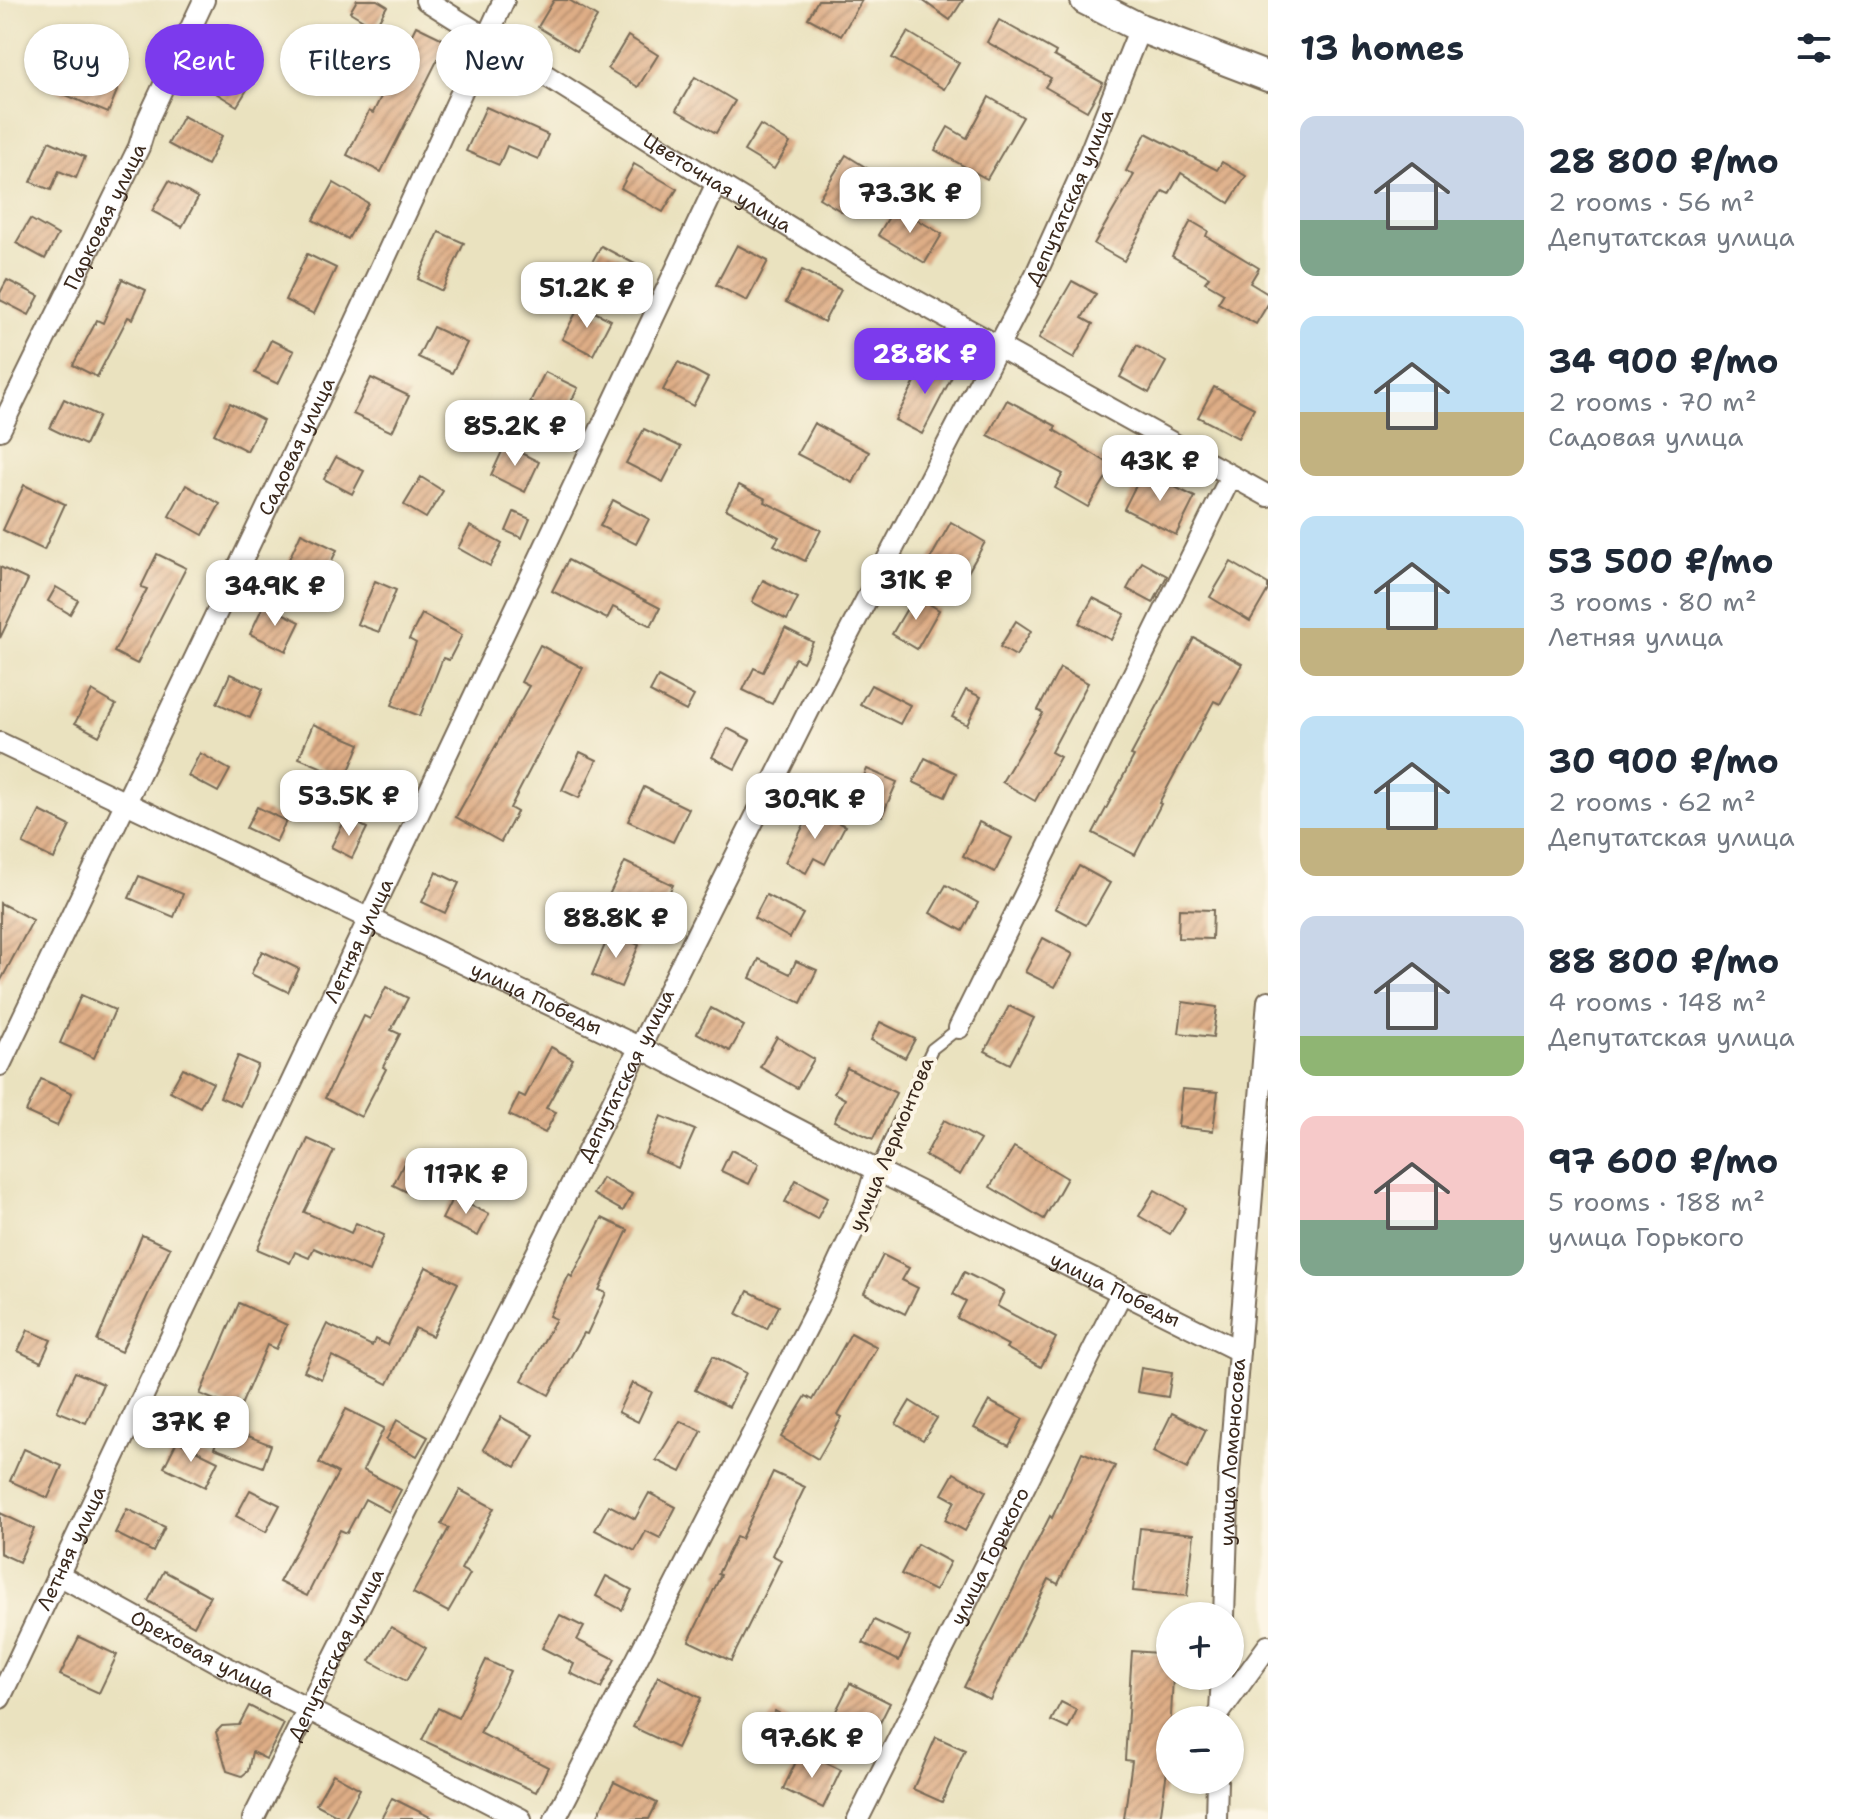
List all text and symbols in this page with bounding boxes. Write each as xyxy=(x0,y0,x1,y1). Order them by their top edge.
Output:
chip: Buy xyxy=(24,24,129,96)
chip: Rent xyxy=(145,24,264,96)
chip: Filters xyxy=(280,24,420,96)
chip: New xyxy=(436,24,553,96)
text: 13 homes xyxy=(1300,25,1464,71)
icon: filters xyxy=(1792,26,1836,70)
street label: Депутатская улица xyxy=(1019,105,1119,290)
street label: Цветочная улица xyxy=(638,127,797,239)
street label: Парковая улица xyxy=(58,138,152,294)
text: 28 800 ₽/mo xyxy=(1548,138,1779,184)
icon: home xyxy=(1364,148,1460,244)
pin: 73.3K ₽ xyxy=(836,167,984,235)
text: 73.3K ₽ xyxy=(858,175,962,210)
text: 2 rooms · 56 m² xyxy=(1548,184,1755,219)
text: Депутатская улица xyxy=(1548,219,1795,254)
pin: 51.2K ₽ xyxy=(513,262,661,330)
text: 51.2K ₽ xyxy=(539,270,635,305)
pin: 28.8K ₽ xyxy=(851,328,999,396)
text: 28.8K ₽ xyxy=(872,336,978,371)
text: 34 900 ₽/mo xyxy=(1548,338,1779,384)
icon: home xyxy=(1364,348,1460,444)
street label: Садовая улица xyxy=(252,372,341,520)
text: 2 rooms · 70 m² xyxy=(1548,384,1757,419)
pin: 85.2K ₽ xyxy=(441,400,589,468)
text: 85.2K ₽ xyxy=(463,408,567,443)
text: Садовая улица xyxy=(1548,419,1743,454)
pin: 43K ₽ xyxy=(1104,435,1216,503)
text: 43K ₽ xyxy=(1120,443,1200,478)
text: 53 500 ₽/mo xyxy=(1548,538,1774,584)
icon: home xyxy=(1364,548,1460,644)
pin: 31K ₽ xyxy=(860,554,972,622)
pin: 34.9K ₽ xyxy=(201,560,349,628)
text: 31K ₽ xyxy=(879,562,953,597)
text: 34.9K ₽ xyxy=(224,568,326,603)
text: 3 rooms · 80 m² xyxy=(1548,584,1757,619)
text: Летняя улица xyxy=(1548,619,1723,654)
text: 30 900 ₽/mo xyxy=(1548,738,1779,784)
icon: home xyxy=(1364,748,1460,844)
pin: 53.5K ₽ xyxy=(275,770,423,838)
pin: 30.9K ₽ xyxy=(741,773,889,841)
text: 53.5K ₽ xyxy=(298,778,400,813)
text: 30.9K ₽ xyxy=(764,781,866,816)
text: 2 rooms · 62 m² xyxy=(1548,784,1756,819)
text: Депутатская улица xyxy=(1548,819,1795,854)
street label: Летняя улица xyxy=(318,874,399,1007)
pin: 88.8K ₽ xyxy=(542,892,690,960)
text: 88.8K ₽ xyxy=(563,900,669,935)
text: 88 800 ₽/mo xyxy=(1548,938,1779,984)
icon: home xyxy=(1364,948,1460,1044)
street label: улица Победы xyxy=(467,956,606,1041)
street label: Депутатская улица xyxy=(572,984,680,1166)
text: 4 rooms · 148 m² xyxy=(1548,984,1766,1019)
text: Депутатская улица xyxy=(1548,1019,1795,1054)
street label: улица Лермонтова xyxy=(843,1052,940,1235)
text: 97 600 ₽/mo xyxy=(1548,1138,1778,1184)
pin: 117K ₽ xyxy=(401,1148,531,1216)
icon: home xyxy=(1364,1148,1460,1244)
text: 117K ₽ xyxy=(423,1156,509,1191)
text: 5 rooms · 188 m² xyxy=(1548,1184,1765,1219)
text: улица Горького xyxy=(1548,1219,1744,1254)
street label: улица Победы xyxy=(1046,1246,1185,1333)
street label: улица Ломоносова xyxy=(1213,1357,1251,1547)
pin: 37K ₽ xyxy=(135,1396,247,1464)
text: 37K ₽ xyxy=(151,1404,231,1439)
street label: Летняя улица xyxy=(30,1481,112,1614)
street label: улица Горького xyxy=(944,1483,1035,1629)
street label: Депутатская улица xyxy=(281,1563,390,1745)
map controls xyxy=(1156,1602,1244,1794)
button: + xyxy=(1156,1602,1244,1690)
street label: Ореховая улица xyxy=(126,1604,280,1703)
button: − xyxy=(1156,1706,1244,1794)
pin: 97.6K ₽ xyxy=(738,1712,886,1780)
text: 97.6K ₽ xyxy=(760,1720,864,1755)

